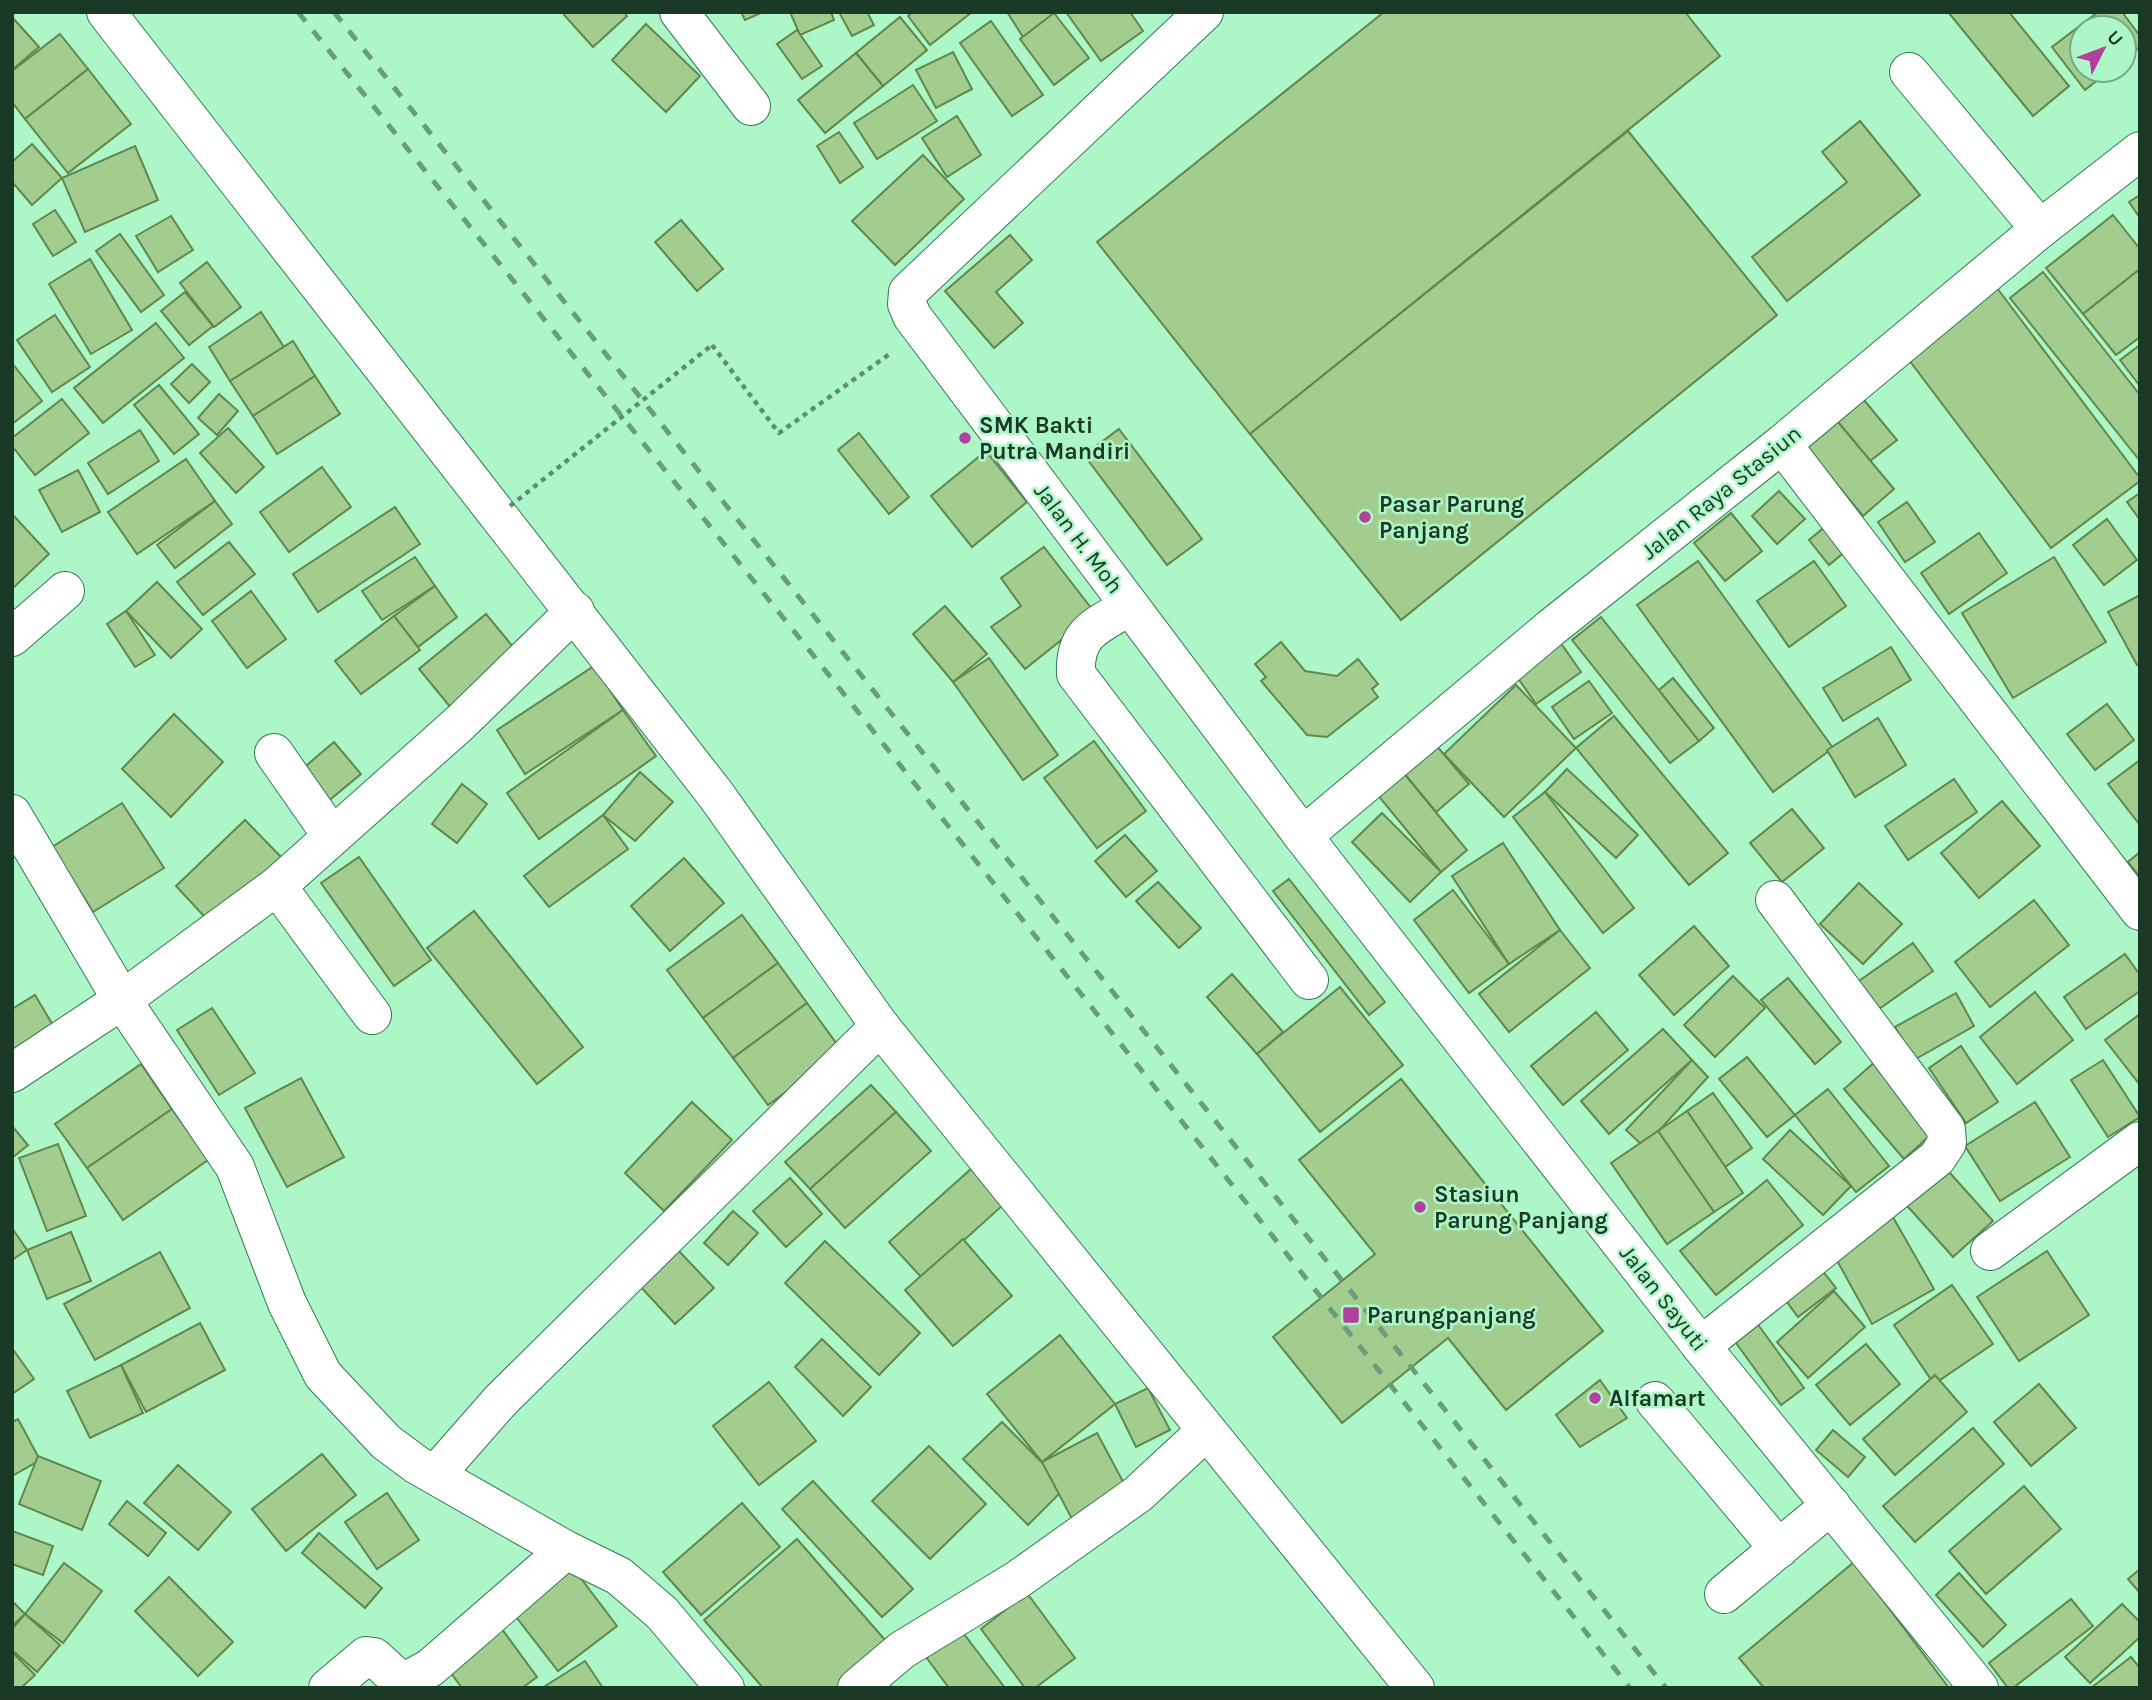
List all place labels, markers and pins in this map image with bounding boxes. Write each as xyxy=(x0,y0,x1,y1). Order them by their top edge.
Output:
place label: SMK Bakti Putra Mandiri xyxy=(979,412,1130,465)
marker: SMK Bakti Putra Mandiri xyxy=(957,430,973,446)
place label: Pasar Parung Panjang xyxy=(1379,491,1524,544)
marker: Pasar Parung Panjang xyxy=(1357,509,1373,525)
place label: Stasiun Parung Panjang xyxy=(1434,1181,1608,1234)
marker: Stasiun Parung Panjang xyxy=(1412,1199,1428,1215)
place label: Parungpanjang xyxy=(1367,1302,1536,1329)
marker: Parungpanjang xyxy=(1341,1305,1361,1325)
place label: Alfamart xyxy=(1609,1385,1706,1412)
marker: Alfamart xyxy=(1587,1390,1603,1406)

